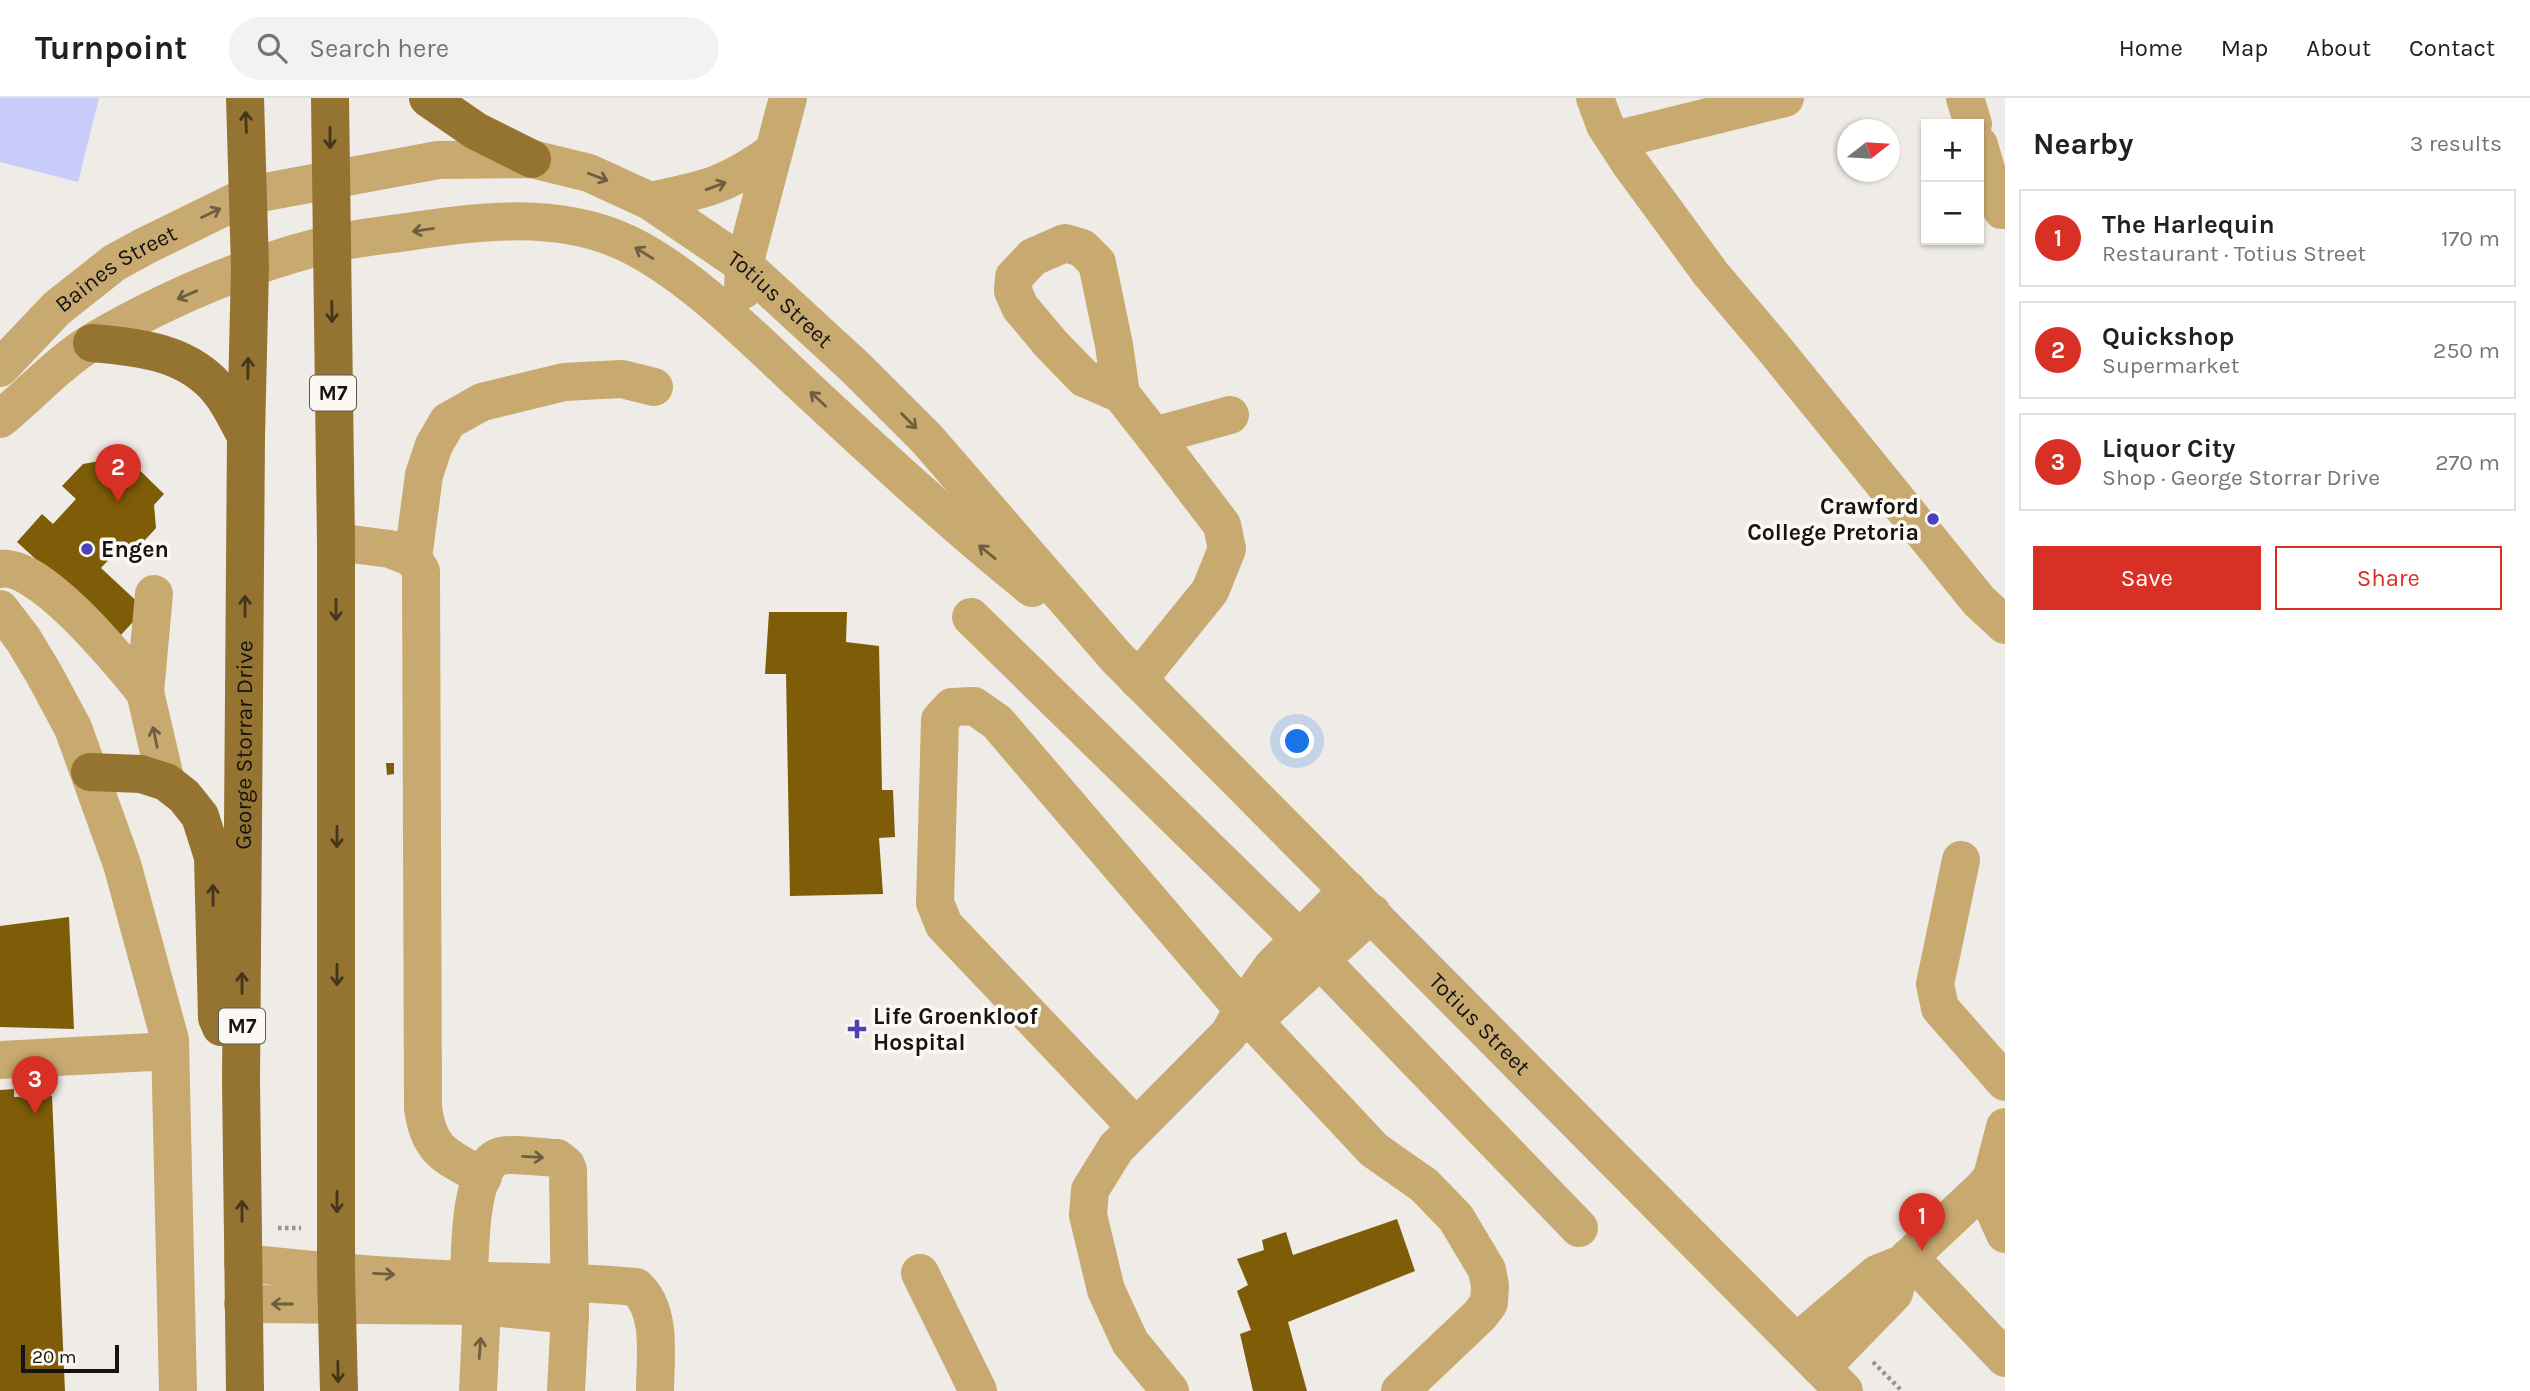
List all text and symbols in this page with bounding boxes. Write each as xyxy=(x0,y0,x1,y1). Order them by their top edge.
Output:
search box xyxy=(229,17,719,80)
text: Turnpoint xyxy=(35,29,187,67)
icon: search xyxy=(253,29,291,67)
text: Search here xyxy=(309,33,449,64)
text: Home xyxy=(2119,34,2183,62)
text: Map xyxy=(2221,34,2268,62)
text: About xyxy=(2306,34,2371,62)
text: Contact xyxy=(2409,34,2495,62)
one-way arrow xyxy=(239,111,252,134)
north arrow xyxy=(1837,119,1900,182)
map controls xyxy=(1921,119,1984,245)
button: + xyxy=(1921,119,1984,182)
one-way arrow xyxy=(323,126,337,149)
text: Nearby xyxy=(2033,126,2133,162)
text: 3 results xyxy=(2410,130,2502,157)
one-way arrow xyxy=(586,171,608,184)
one-way arrow xyxy=(704,178,726,191)
button: − xyxy=(1921,182,1984,245)
one-way arrow xyxy=(199,206,221,219)
text: The Harlequin xyxy=(2102,209,2275,240)
street label: Baines Street xyxy=(50,219,181,318)
one-way arrow xyxy=(412,223,435,236)
text: 1 xyxy=(2054,225,2062,252)
text: 170 m xyxy=(2441,225,2500,252)
text: Restaurant · Totius Street xyxy=(2102,240,2366,267)
street label: Totius Street xyxy=(722,245,838,354)
one-way arrow xyxy=(635,246,655,260)
one-way arrow xyxy=(177,289,198,302)
one-way arrow xyxy=(325,300,339,323)
text: Quickshop xyxy=(2102,321,2234,352)
text: 2 xyxy=(2051,337,2065,364)
text: 250 m xyxy=(2433,337,2500,364)
text: Supermarket xyxy=(2102,352,2239,379)
one-way arrow xyxy=(241,357,254,380)
road number: M7 xyxy=(310,376,356,410)
one-way arrow xyxy=(810,391,827,408)
one-way arrow xyxy=(900,413,917,430)
text: Liquor City xyxy=(2102,433,2235,464)
pin: 2 xyxy=(95,444,141,502)
text: 3 xyxy=(2051,449,2065,476)
text: 270 m xyxy=(2435,449,2500,476)
text: Shop · George Storrar Drive xyxy=(2102,464,2380,491)
place label: Crawford College Pretoria xyxy=(1747,493,1919,546)
marker: Crawford College Pretoria xyxy=(1925,511,1941,527)
place label: Engen xyxy=(101,536,169,563)
marker: Engen xyxy=(79,541,95,557)
one-way arrow xyxy=(979,544,997,559)
button: Save xyxy=(2033,546,2261,610)
button: Share xyxy=(2275,546,2502,610)
one-way arrow xyxy=(238,594,252,617)
one-way arrow xyxy=(329,598,343,621)
street label: George Storrar Drive xyxy=(230,640,258,850)
your location xyxy=(1280,724,1314,758)
one-way arrow xyxy=(148,726,162,749)
one-way arrow xyxy=(330,826,344,849)
one-way arrow xyxy=(207,884,220,907)
one-way arrow xyxy=(330,963,344,986)
street label: Totius Street xyxy=(1423,968,1536,1081)
one-way arrow xyxy=(235,972,249,995)
place label: Life Groenkloof Hospital xyxy=(873,1003,1038,1056)
road number: M7 xyxy=(219,1009,265,1044)
marker: Life Groenkloof Hospital xyxy=(847,1019,867,1039)
pin: 3 xyxy=(12,1056,58,1114)
one-way arrow xyxy=(522,1151,544,1164)
one-way arrow xyxy=(330,1190,344,1213)
pin: 1 xyxy=(1899,1193,1945,1251)
one-way arrow xyxy=(235,1200,249,1223)
one-way arrow xyxy=(372,1268,394,1281)
one-way arrow xyxy=(271,1297,294,1311)
one-way arrow xyxy=(473,1337,486,1360)
scale bar xyxy=(21,1342,119,1374)
text: 20 m xyxy=(32,1346,77,1368)
one-way arrow xyxy=(331,1360,345,1383)

